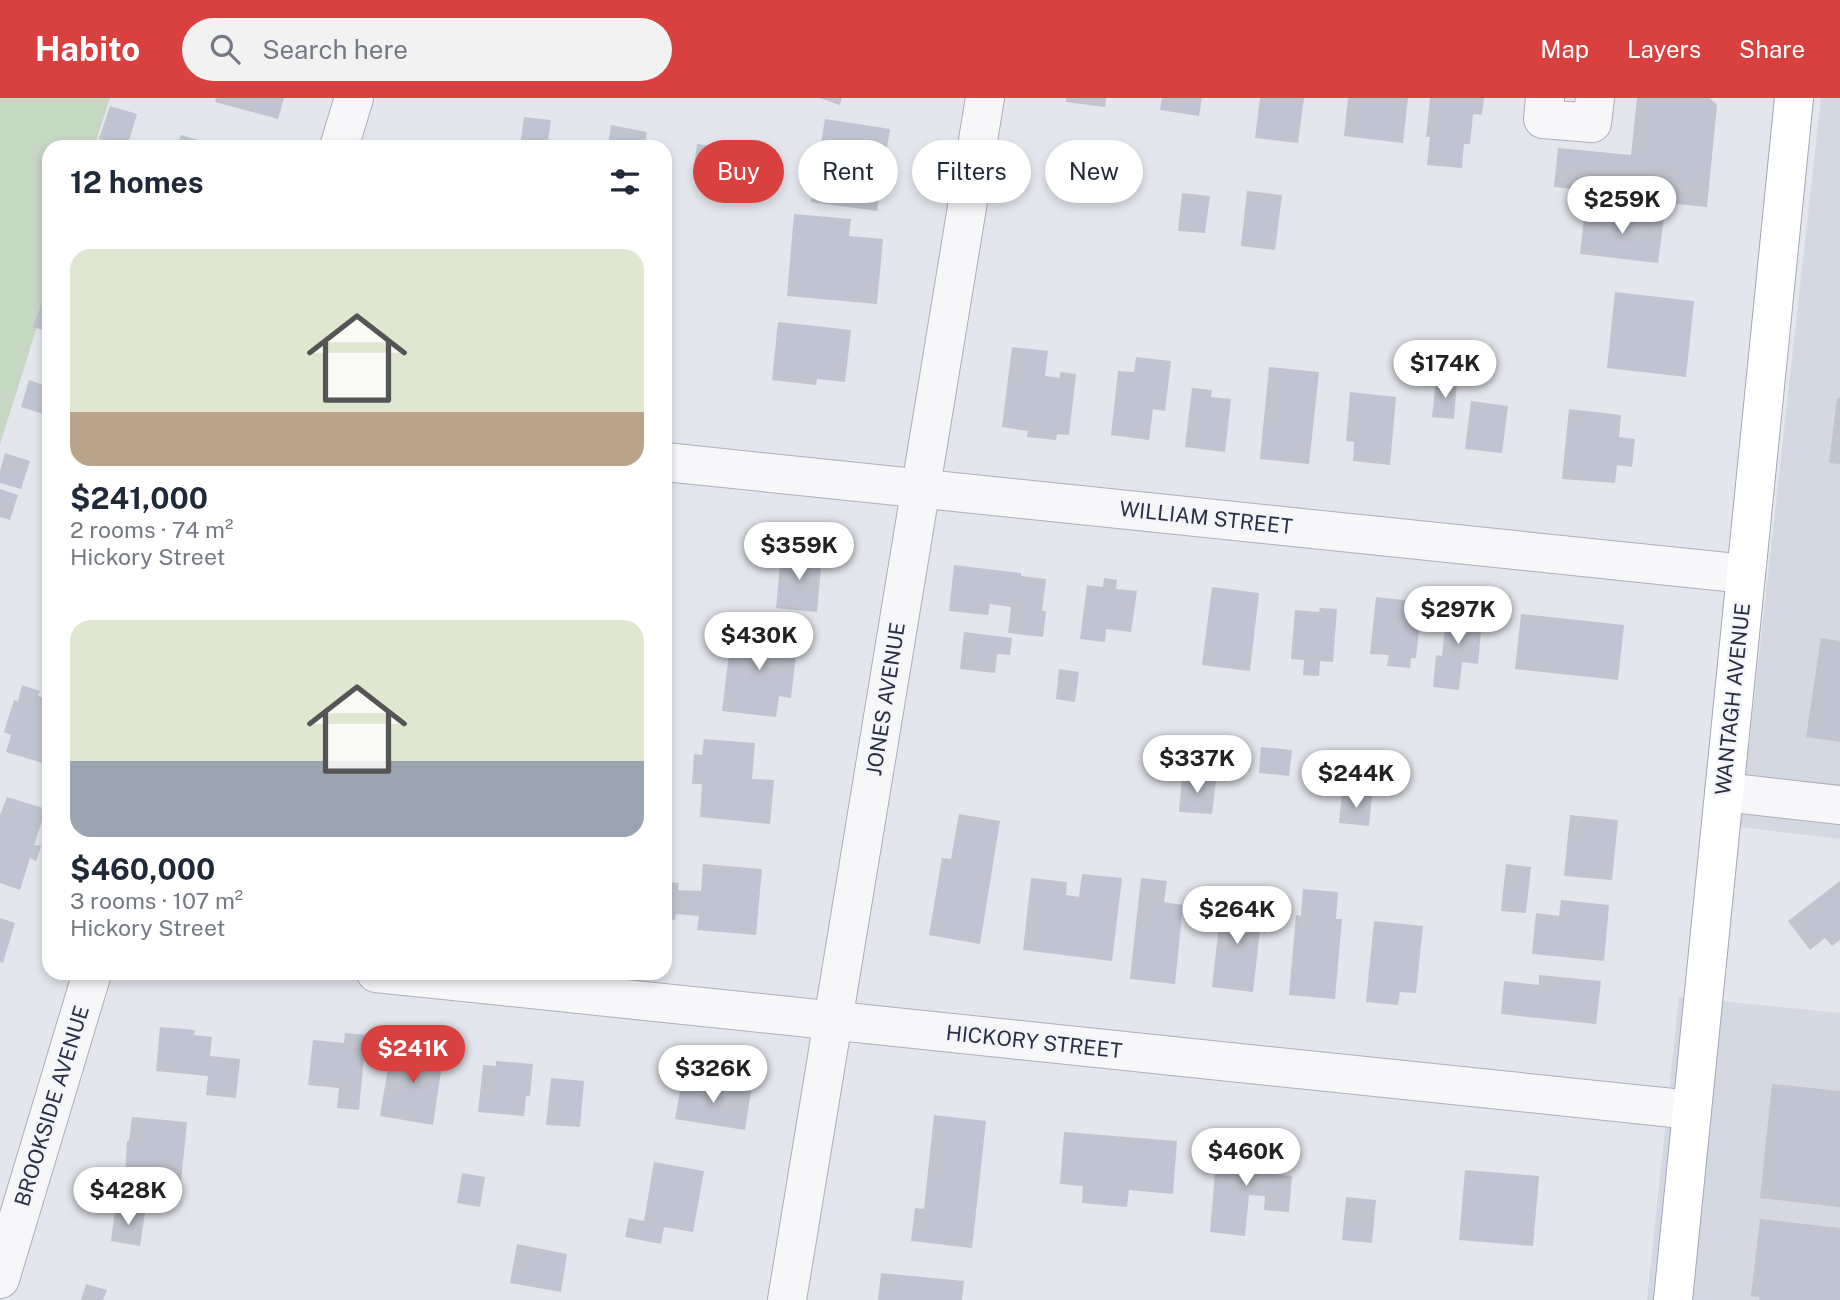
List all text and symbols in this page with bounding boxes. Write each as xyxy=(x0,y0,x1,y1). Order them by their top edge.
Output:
search box xyxy=(182,18,672,81)
text: Habito xyxy=(35,30,140,68)
icon: search xyxy=(206,30,244,68)
text: Search here xyxy=(262,34,408,65)
text: Map xyxy=(1540,35,1589,63)
text: Layers xyxy=(1627,35,1701,63)
text: Share xyxy=(1739,35,1805,63)
chip: Buy xyxy=(693,140,784,203)
chip: Rent xyxy=(798,140,898,203)
chip: Filters xyxy=(912,140,1031,203)
chip: New xyxy=(1045,140,1143,203)
icon: filters xyxy=(606,163,644,201)
text: 12 homes xyxy=(70,164,204,200)
pin: $259K xyxy=(1573,176,1671,236)
text: $259K xyxy=(1583,185,1661,212)
icon: home xyxy=(294,295,420,421)
pin: $174K xyxy=(1396,341,1494,400)
text: $174K xyxy=(1409,349,1481,376)
text: $241,000 xyxy=(70,480,208,516)
street label: WILLIAM STREET xyxy=(1118,496,1294,539)
text: 2 rooms · 74 m² xyxy=(70,516,233,543)
pin: $359K xyxy=(750,522,848,582)
text: $359K xyxy=(760,531,838,558)
text: Hickory Street xyxy=(70,543,225,570)
pin: $297K xyxy=(1409,587,1507,646)
text: $297K xyxy=(1420,595,1496,622)
street label: WANTAGH AVENUE xyxy=(1710,602,1755,796)
pin: $430K xyxy=(710,612,808,672)
street label: JONES AVENUE xyxy=(861,620,910,777)
text: $430K xyxy=(720,621,798,648)
icon: home xyxy=(294,666,420,792)
pin: $337K xyxy=(1148,736,1246,795)
text: $337K xyxy=(1159,744,1235,771)
pin: $244K xyxy=(1307,750,1405,810)
text: $244K xyxy=(1318,759,1394,786)
text: $460,000 xyxy=(70,851,215,887)
pin: $264K xyxy=(1188,886,1286,946)
text: 3 rooms · 107 m² xyxy=(70,887,243,914)
text: $264K xyxy=(1199,895,1275,922)
text: Hickory Street xyxy=(70,914,225,941)
street label: BROOKSIDE AVENUE xyxy=(9,1002,94,1209)
street label: HICKORY STREET xyxy=(945,1020,1123,1063)
pin: $241K xyxy=(364,1026,462,1085)
text: $241K xyxy=(377,1034,449,1061)
pin: $326K xyxy=(664,1046,762,1105)
text: $326K xyxy=(674,1054,752,1081)
pin: $460K xyxy=(1197,1128,1295,1188)
text: $460K xyxy=(1207,1137,1285,1164)
pin: $428K xyxy=(79,1168,177,1227)
text: $428K xyxy=(89,1176,167,1203)

